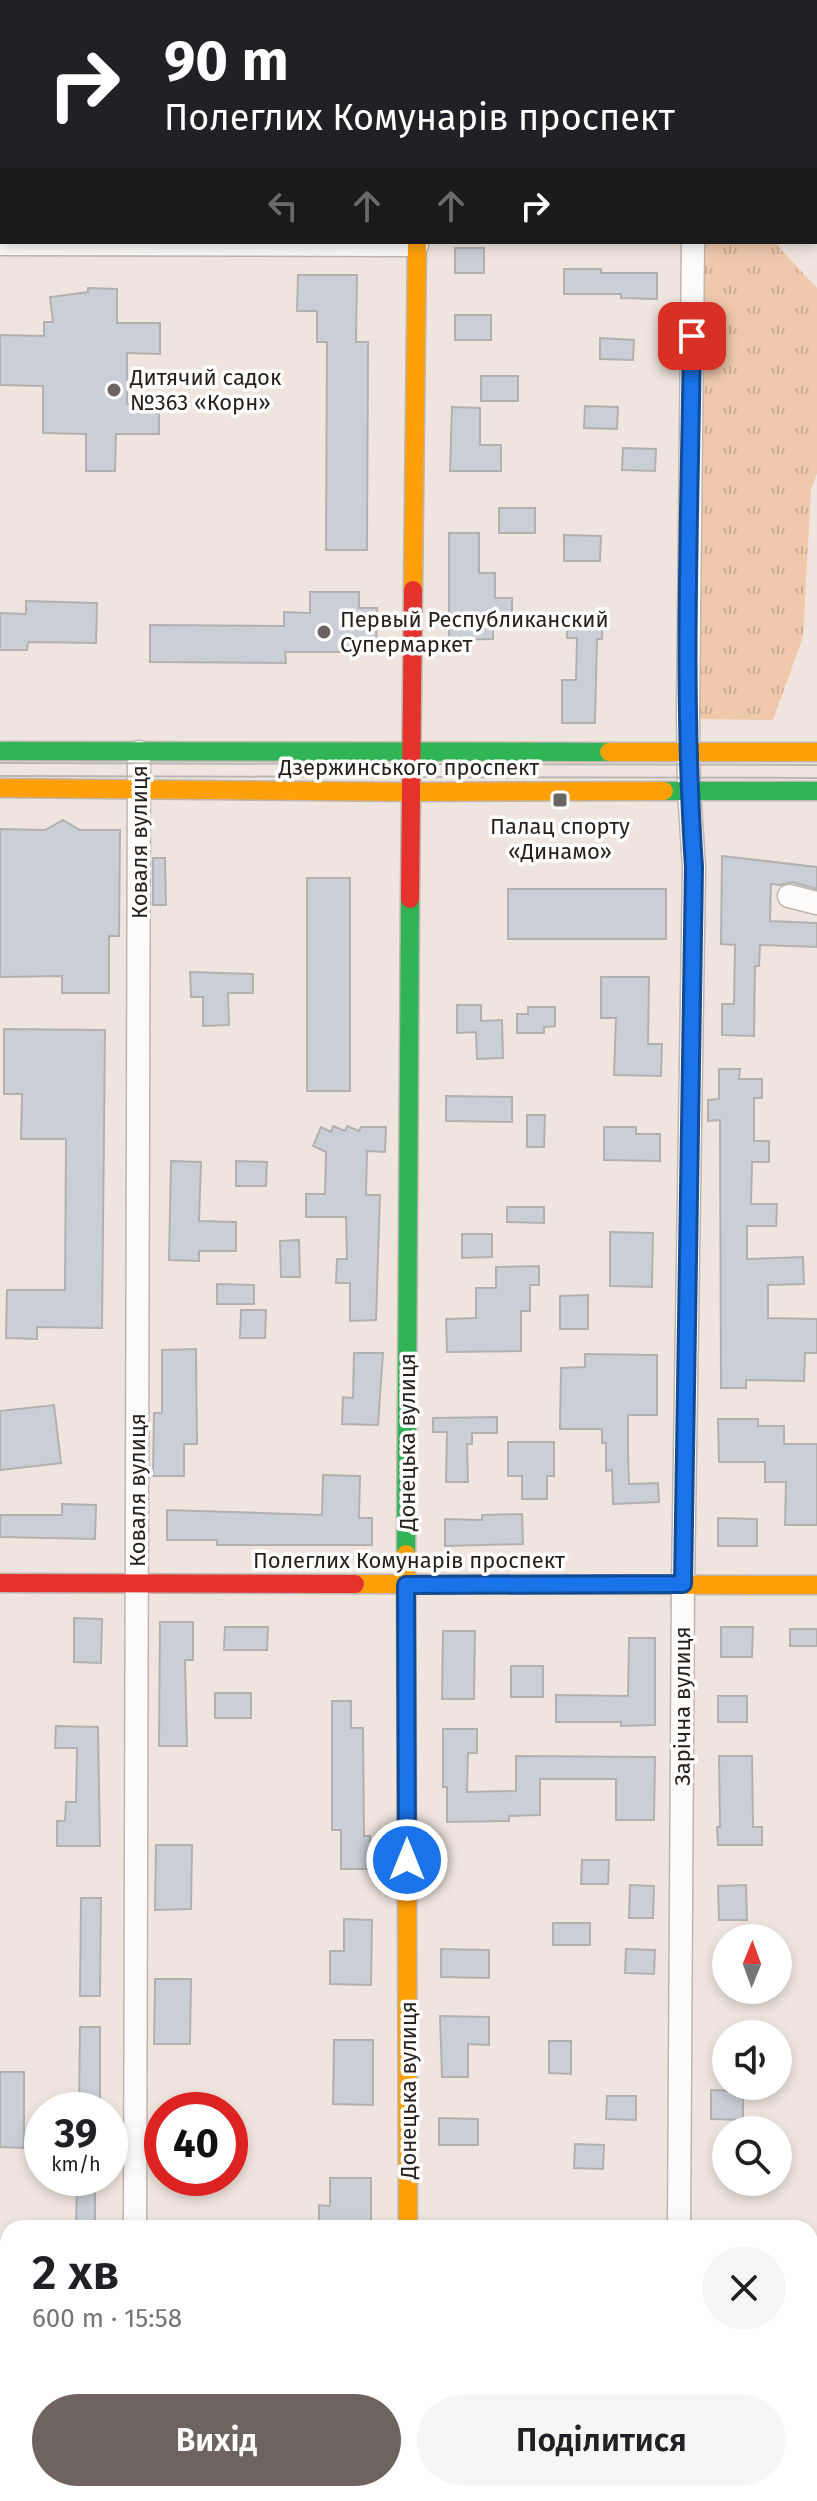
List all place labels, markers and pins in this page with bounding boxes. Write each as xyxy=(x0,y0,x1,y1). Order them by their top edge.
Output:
pin xyxy=(658,302,726,370)
place label: Дитячий садок №363 «Корн» xyxy=(129,364,282,416)
marker: Дитячий садок №363 «Корн» xyxy=(105,381,123,399)
place label: Первый Республиканский Супермаркет xyxy=(340,606,609,658)
marker: Первый Республиканский Супермаркет xyxy=(315,623,333,641)
marker: Палац спорту «Динамо» xyxy=(551,791,569,809)
place label: Палац спорту «Динамо» xyxy=(490,813,630,865)

